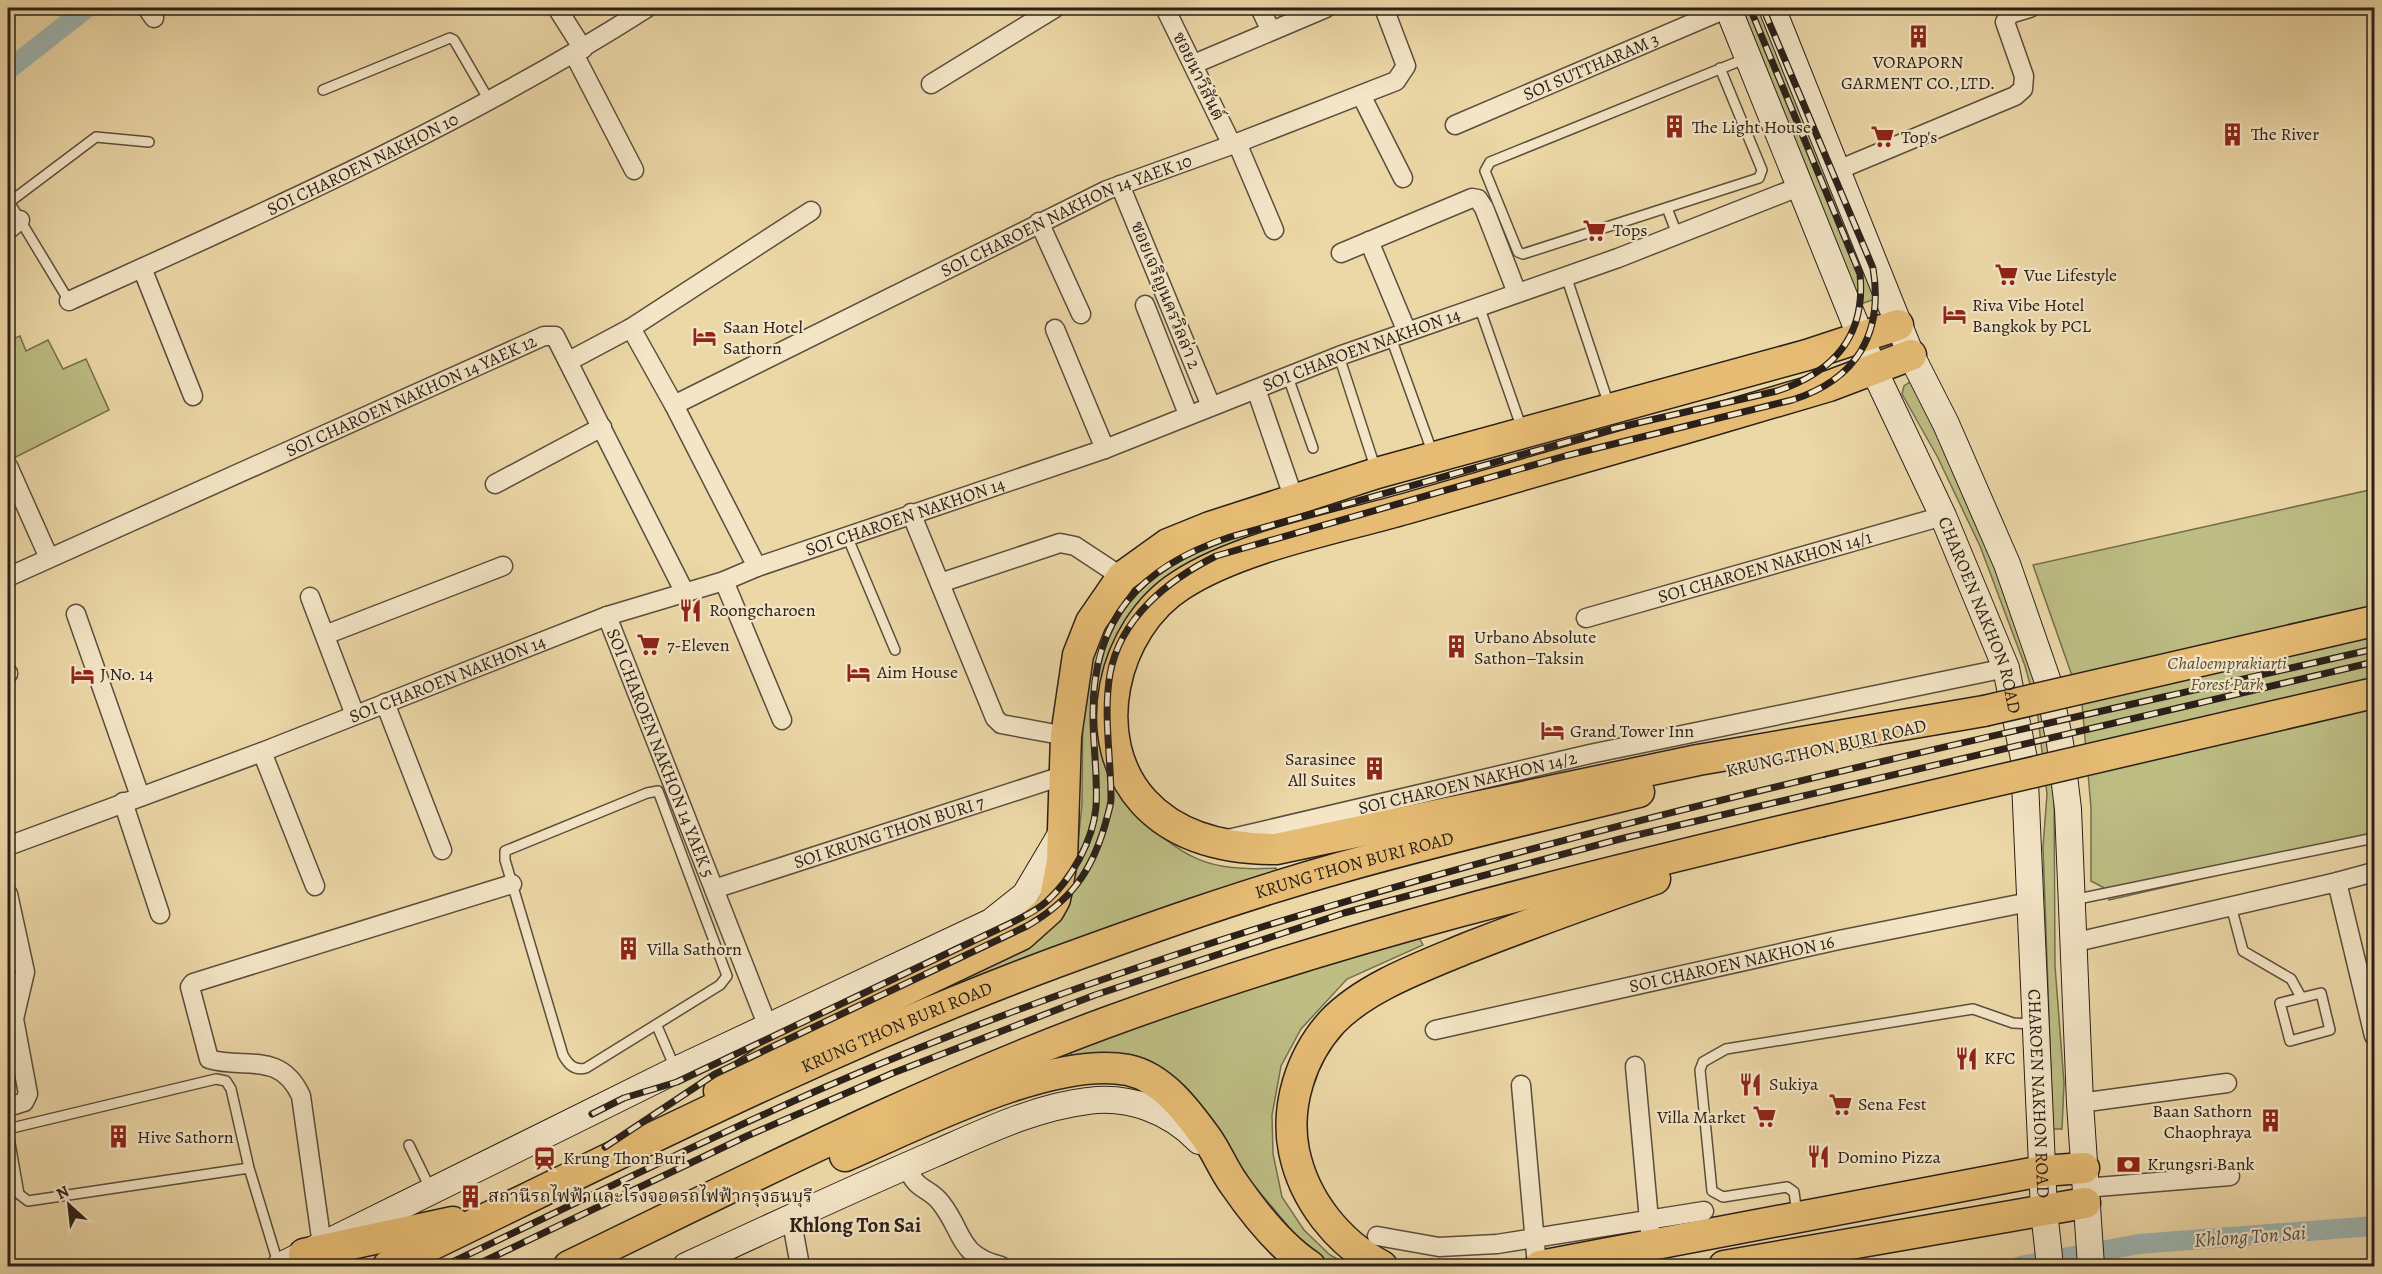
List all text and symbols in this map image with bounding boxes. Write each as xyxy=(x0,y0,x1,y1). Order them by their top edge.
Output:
building icon: VORAPORN GARMENT CO.,LTD. xyxy=(1905,23,1931,49)
street label: SOI SUTTHARAM 3 xyxy=(1519,27,1663,106)
street label: ซอยนาวีสันต์ xyxy=(1167,28,1231,124)
place label: VORAPORN GARMENT CO.,LTD. xyxy=(1841,50,1995,95)
street label: SOI CHAROEN NAKHON 10 xyxy=(263,107,463,221)
building icon: The Light House xyxy=(1661,114,1687,140)
place label: The Light House xyxy=(1692,115,1811,139)
building icon: The River xyxy=(2220,121,2246,147)
place label: The River xyxy=(2251,122,2319,146)
supermarket icon: Top's xyxy=(1870,124,1896,150)
place label: Top's xyxy=(1901,125,1938,149)
street label: SOI CHAROEN NAKHON 14 YAEK 10 xyxy=(937,148,1195,283)
supermarket icon: Tops xyxy=(1582,217,1608,243)
street label: ซอยเจริญนครวิลล่า 2 xyxy=(1125,218,1207,373)
place label: Tops xyxy=(1613,218,1647,242)
supermarket icon: Vue Lifestyle xyxy=(1993,262,2019,288)
place label: Vue Lifestyle xyxy=(2023,263,2117,287)
place label: Riva Vibe Hotel Bangkok by PCL xyxy=(1972,293,2092,338)
street label: SOI CHAROEN NAKHON 14 xyxy=(1259,302,1463,397)
hotel icon: Riva Vibe Hotel Bangkok by PCL xyxy=(1941,302,1967,328)
place label: Saan Hotel Sathorn xyxy=(723,315,804,360)
hotel icon: Saan Hotel Sathorn xyxy=(692,324,718,350)
street label: SOI CHAROEN NAKHON 14 YAEK 12 xyxy=(282,329,541,463)
street label: SOI CHAROEN NAKHON 14 xyxy=(802,472,1008,562)
street label: CHAROEN NAKHON ROAD xyxy=(1933,513,2027,716)
street label: SOI CHAROEN NAKHON 14/1 xyxy=(1655,525,1875,609)
restaurant icon: Roongcharoen xyxy=(678,597,704,623)
place label: Roongcharoen xyxy=(709,598,816,622)
street label: SOI CHAROEN NAKHON 14 YAEK 5 xyxy=(601,625,720,881)
place label: Urbano Absolute Sathon–Taksin xyxy=(1474,625,1596,670)
street label: SOI CHAROEN NAKHON 14 xyxy=(346,629,549,728)
supermarket icon: 7-Eleven xyxy=(636,632,662,658)
place label: 7-Eleven xyxy=(667,633,730,657)
building icon: Urbano Absolute Sathon–Taksin xyxy=(1443,634,1469,660)
park label: Chaloemprakiarti Forest Park xyxy=(2167,651,2287,696)
hotel icon: Aim House xyxy=(846,659,872,685)
place label: Aim House xyxy=(876,660,958,684)
hotel icon: J No. 14 xyxy=(69,661,95,687)
place label: J No. 14 xyxy=(100,662,153,686)
street label: KRUNG THON BURI ROAD xyxy=(1723,713,1929,783)
hotel icon: Grand Tower Inn xyxy=(1539,718,1565,744)
place label: Grand Tower Inn xyxy=(1570,719,1694,743)
street label: SOI CHAROEN NAKHON 14/2 xyxy=(1356,745,1580,820)
place label: Sarasinee All Suites xyxy=(1285,747,1356,792)
building icon: Sarasinee All Suites xyxy=(1361,756,1387,782)
street label: SOI KRUNG THON BURI 7 xyxy=(791,790,988,874)
street label: KRUNG THON BURI ROAD xyxy=(1252,826,1456,905)
street label: SOI CHAROEN NAKHON 16 xyxy=(1627,929,1837,998)
building icon: Villa Sathorn xyxy=(616,936,642,962)
place label: Villa Sathorn xyxy=(646,937,742,961)
street label: KRUNG THON BURI ROAD xyxy=(797,976,996,1079)
street label: CHAROEN NAKHON ROAD xyxy=(2022,989,2055,1199)
restaurant icon: KFC xyxy=(1953,1045,1979,1071)
place label: KFC xyxy=(1984,1046,2016,1070)
restaurant icon: Sukiya xyxy=(1738,1071,1764,1097)
place label: Sukiya xyxy=(1769,1072,1819,1096)
supermarket icon: Sena Fest xyxy=(1827,1091,1853,1117)
place label: Sena Fest xyxy=(1858,1092,1927,1116)
place label: Baan Sathorn Chaophraya xyxy=(2152,1099,2253,1144)
supermarket icon: Villa Market xyxy=(1751,1104,1777,1130)
place label: Villa Market xyxy=(1656,1105,1746,1129)
building icon: Baan Sathorn Chaophraya xyxy=(2257,1108,2283,1134)
building icon: Hive Sathorn xyxy=(106,1124,132,1150)
place label: Hive Sathorn xyxy=(137,1125,234,1149)
restaurant icon: Domino Pizza xyxy=(1806,1144,1832,1170)
station icon: Krung Thon Buri xyxy=(532,1145,558,1171)
place label: Domino Pizza xyxy=(1837,1145,1941,1169)
place label: Krung Thon Buri xyxy=(563,1146,686,1170)
bank icon: Krungsri Bank xyxy=(2116,1151,2142,1177)
place label: Krungsri Bank xyxy=(2147,1152,2255,1176)
north arrow xyxy=(39,1175,99,1235)
text: N xyxy=(52,1180,73,1205)
building icon: สถานีรถไฟฟ้าและโรงจอดรถไฟฟ้ากรุงธนบุรี xyxy=(457,1183,483,1209)
place label: สถานีรถไฟฟ้าและโรงจอดรถไฟฟ้ากรุงธนบุรี xyxy=(488,1183,812,1208)
district label: Khlong Ton Sai xyxy=(789,1211,921,1239)
water label: Khlong Ton Sai xyxy=(2193,1219,2307,1254)

